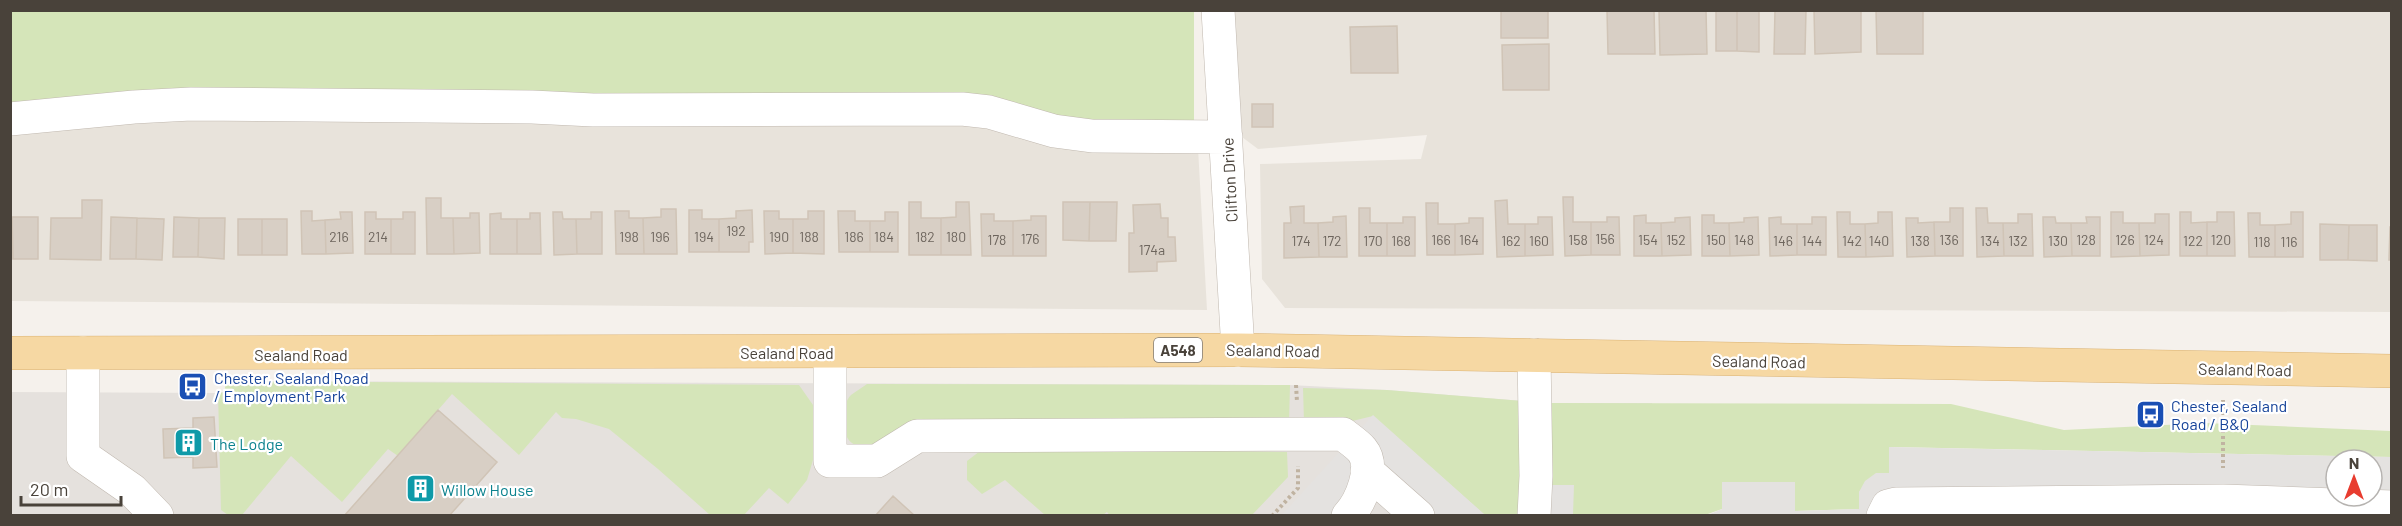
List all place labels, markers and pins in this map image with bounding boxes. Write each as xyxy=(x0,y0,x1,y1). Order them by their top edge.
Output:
place label: Chester, Sealand Road / Employment Park xyxy=(214,368,369,405)
bus stop icon: Chester, Sealand Road / Employment Park xyxy=(177,370,209,402)
place label: Chester, Sealand Road / B&Q xyxy=(2171,396,2287,433)
bus stop icon: Chester, Sealand Road / B&Q xyxy=(2134,398,2166,430)
building icon: The Lodge xyxy=(173,427,205,459)
place label: The Lodge xyxy=(210,434,283,453)
building icon: Willow House xyxy=(404,473,436,505)
place label: Willow House xyxy=(441,480,534,499)

